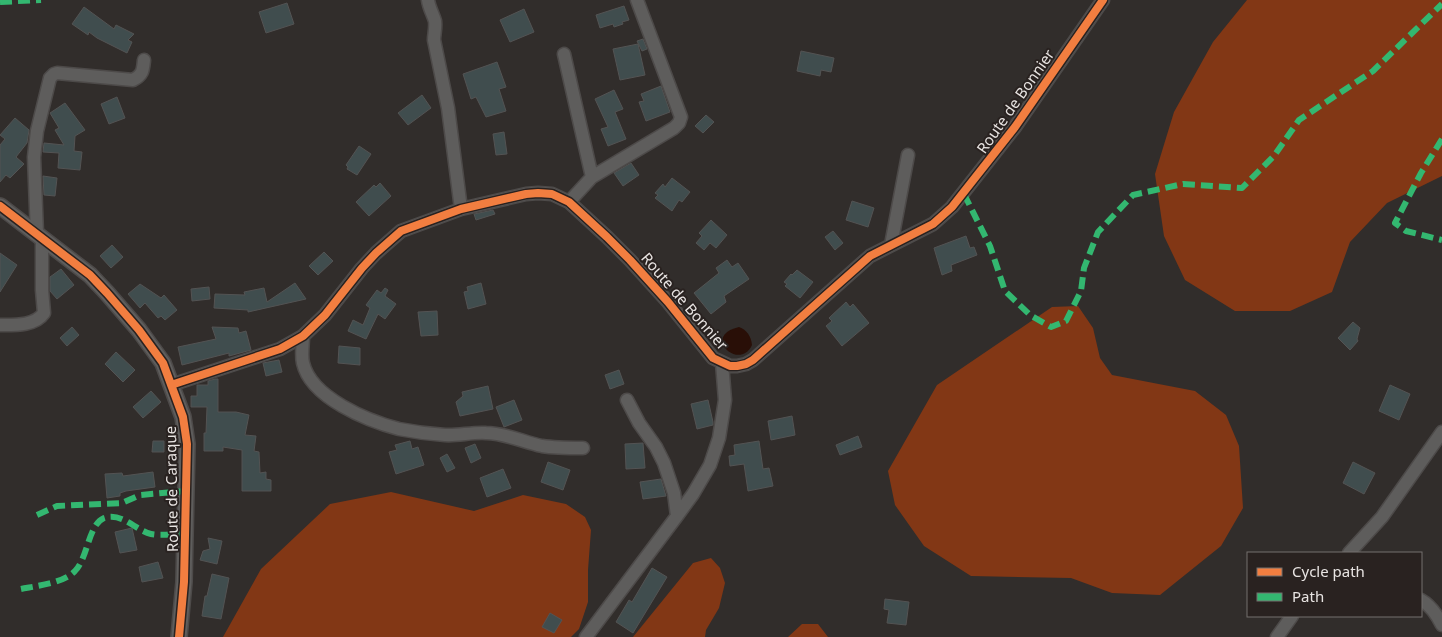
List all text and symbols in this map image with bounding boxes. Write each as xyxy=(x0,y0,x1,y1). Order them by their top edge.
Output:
street label: Route de Bonnier xyxy=(972,45,1058,157)
street label: Route de Bonnier xyxy=(637,248,733,354)
street label: Route de Caraque xyxy=(160,426,182,552)
legend xyxy=(1247,552,1422,617)
text: Cycle path xyxy=(1292,561,1365,581)
text: Path xyxy=(1292,586,1324,606)

